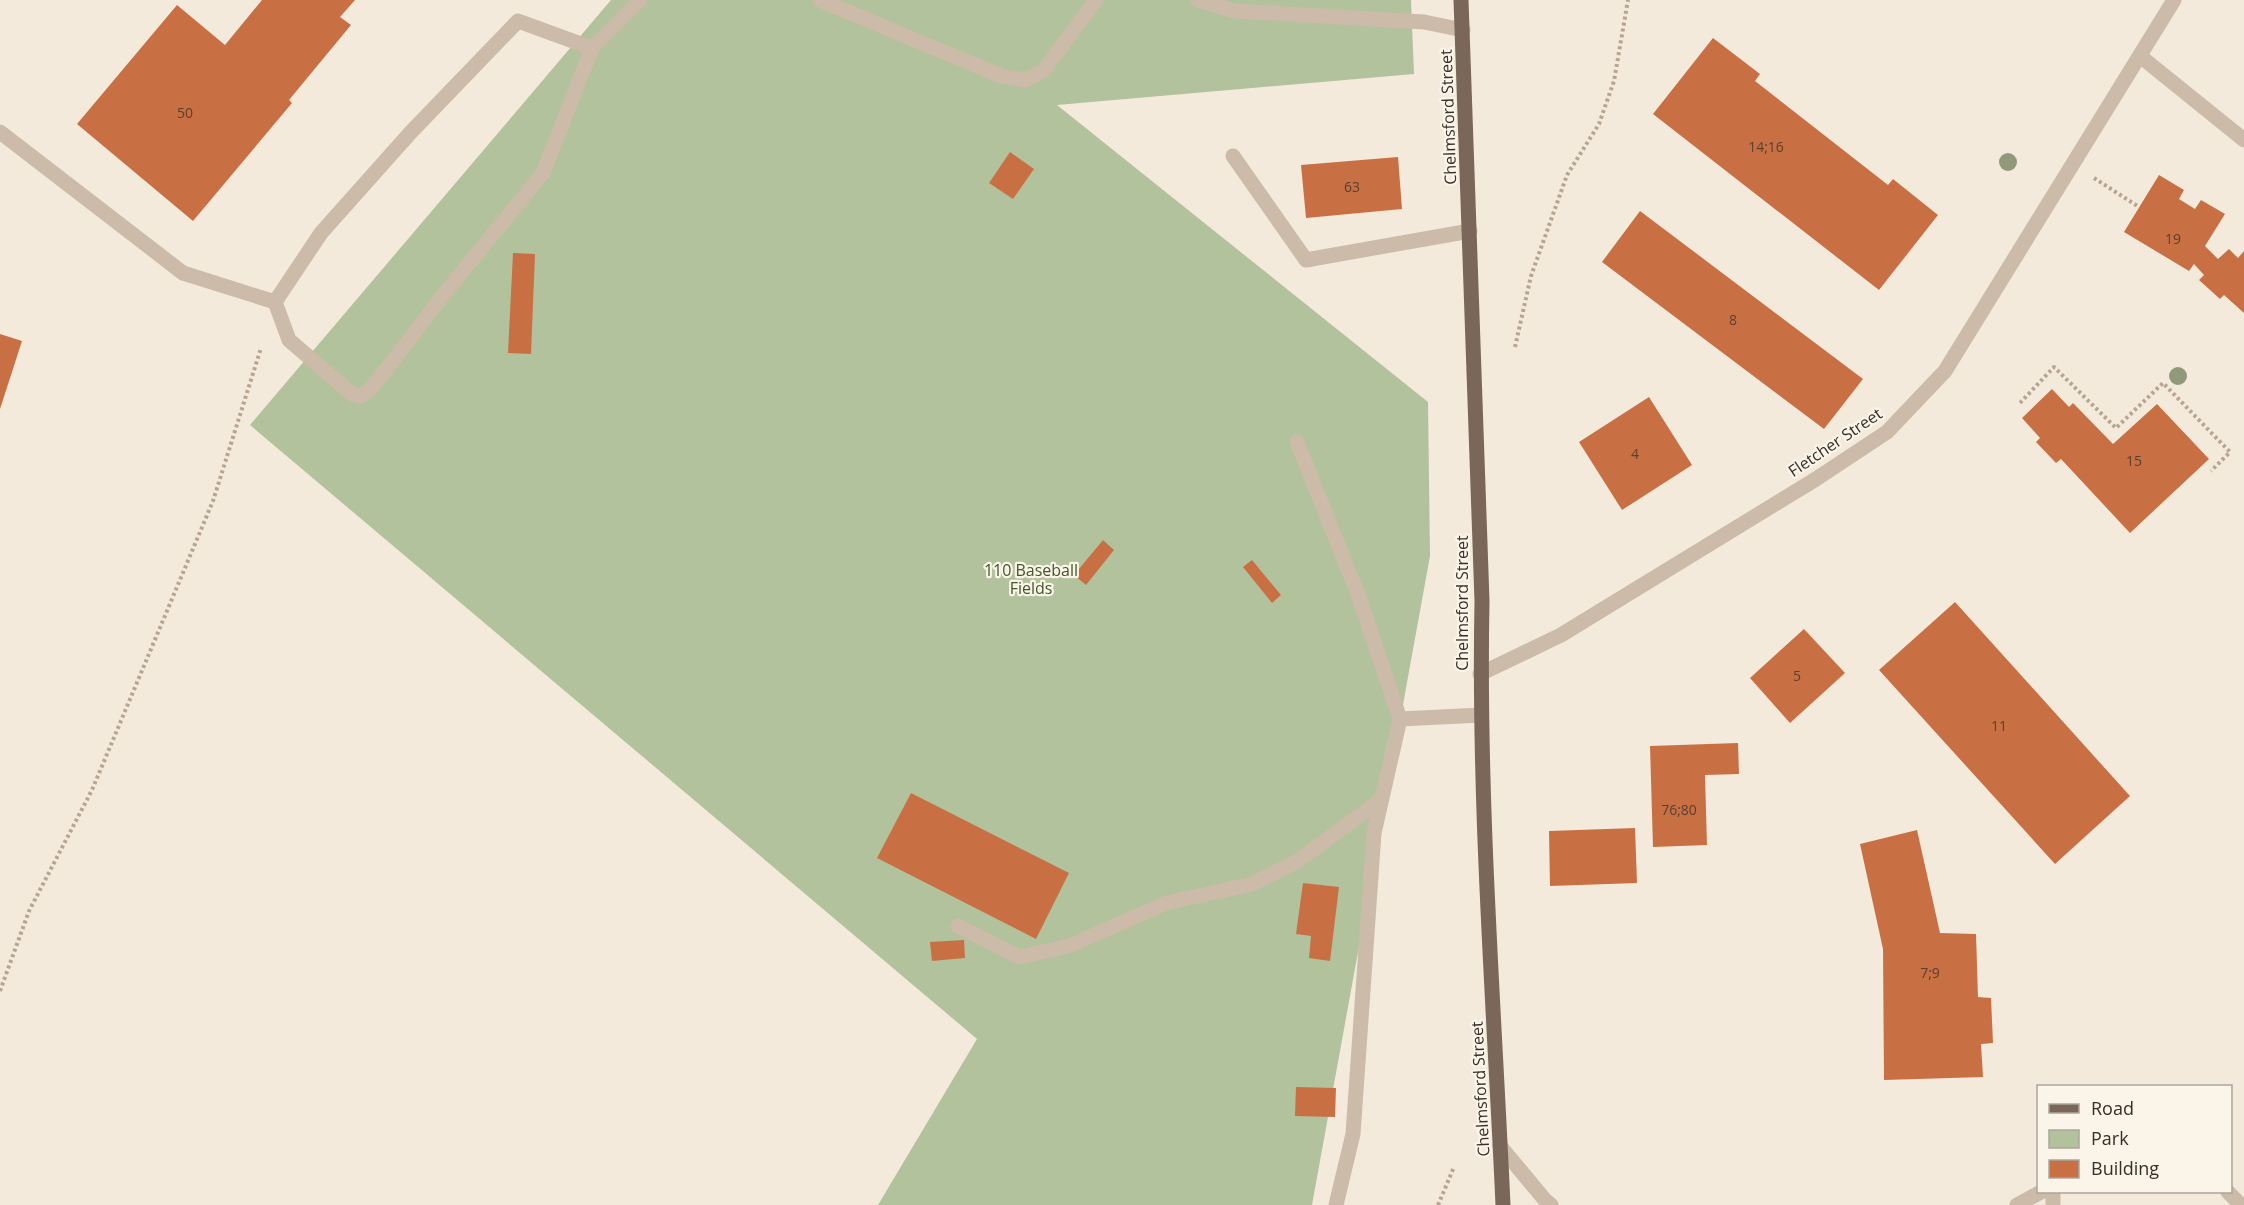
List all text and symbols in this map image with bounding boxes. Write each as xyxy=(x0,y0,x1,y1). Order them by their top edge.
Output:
street label: Chelmsford Street xyxy=(1435,49,1461,185)
house number: 50 xyxy=(177,103,193,122)
house number: 14;16 xyxy=(1748,137,1784,156)
house number: 63 xyxy=(1344,177,1360,196)
house number: 19 xyxy=(2165,229,2181,248)
house number: 8 xyxy=(1729,310,1737,329)
street label: Fletcher Street xyxy=(1784,402,1887,482)
house number: 4 xyxy=(1631,444,1639,463)
house number: 15 xyxy=(2126,451,2142,470)
street label: Chelmsford Street xyxy=(1451,535,1473,671)
park label: 110 Baseball Fields xyxy=(984,559,1078,599)
house number: 5 xyxy=(1793,666,1801,685)
house number: 11 xyxy=(1991,716,2007,735)
house number: 76;80 xyxy=(1661,800,1697,819)
house number: 7;9 xyxy=(1920,963,1940,982)
street label: Chelmsford Street xyxy=(1465,1020,1495,1157)
legend xyxy=(2037,1085,2232,1193)
text: Road xyxy=(2091,1096,2134,1120)
text: Park xyxy=(2091,1126,2129,1150)
text: Building xyxy=(2091,1156,2159,1180)

